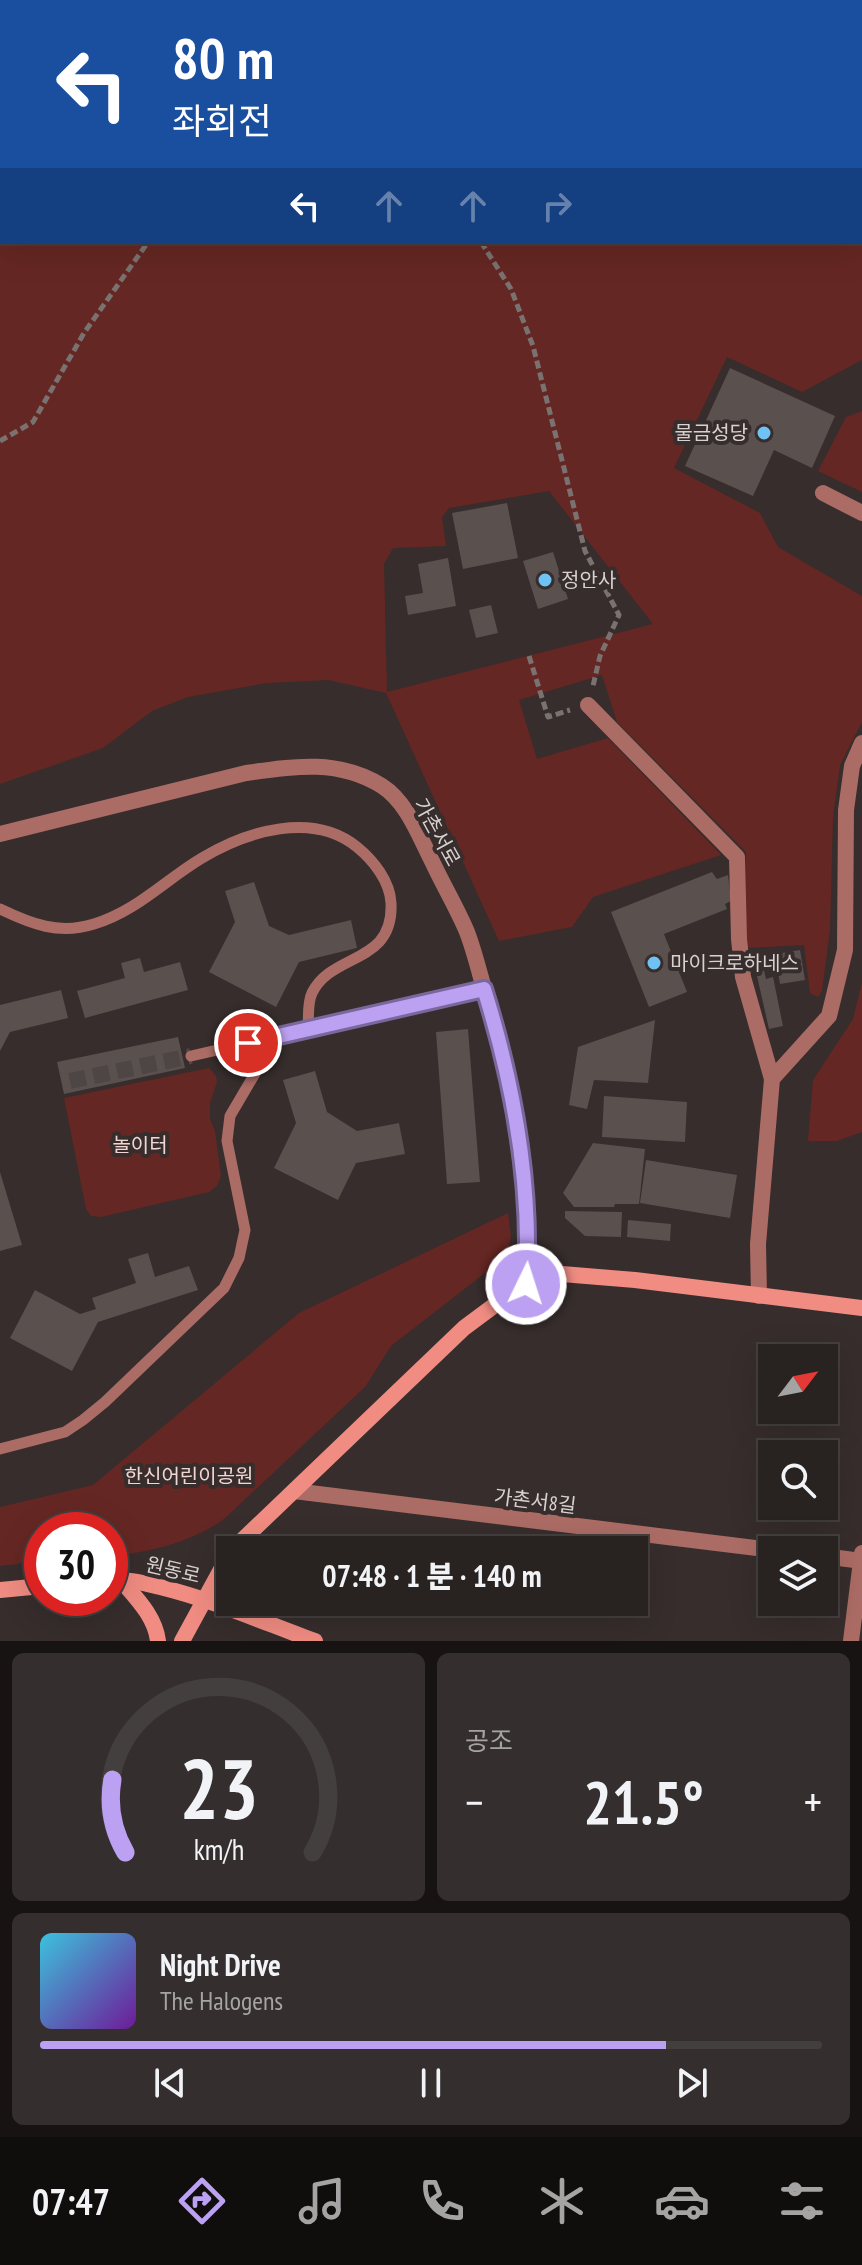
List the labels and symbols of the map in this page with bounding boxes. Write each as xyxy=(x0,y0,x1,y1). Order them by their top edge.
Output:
place label: 물금성당 xyxy=(674,420,748,446)
marker: 물금성당 xyxy=(755,424,773,442)
place label: 정안사 xyxy=(561,567,616,593)
marker: 정안사 xyxy=(536,571,554,589)
street label: 가촌서로 xyxy=(408,794,466,870)
place label: 마이크로하네스 xyxy=(670,950,799,976)
marker: 마이크로하네스 xyxy=(645,954,663,972)
pin xyxy=(214,1009,282,1077)
park label: 놀이터 xyxy=(112,1132,168,1158)
position arrow xyxy=(484,1242,568,1326)
north arrow xyxy=(758,1344,838,1424)
park label: 한신어린이공원 xyxy=(125,1463,253,1489)
street label: 가촌서8길 xyxy=(492,1483,578,1519)
speed limit sign: 30 xyxy=(24,1512,128,1616)
street label: 원동로 xyxy=(143,1551,203,1589)

